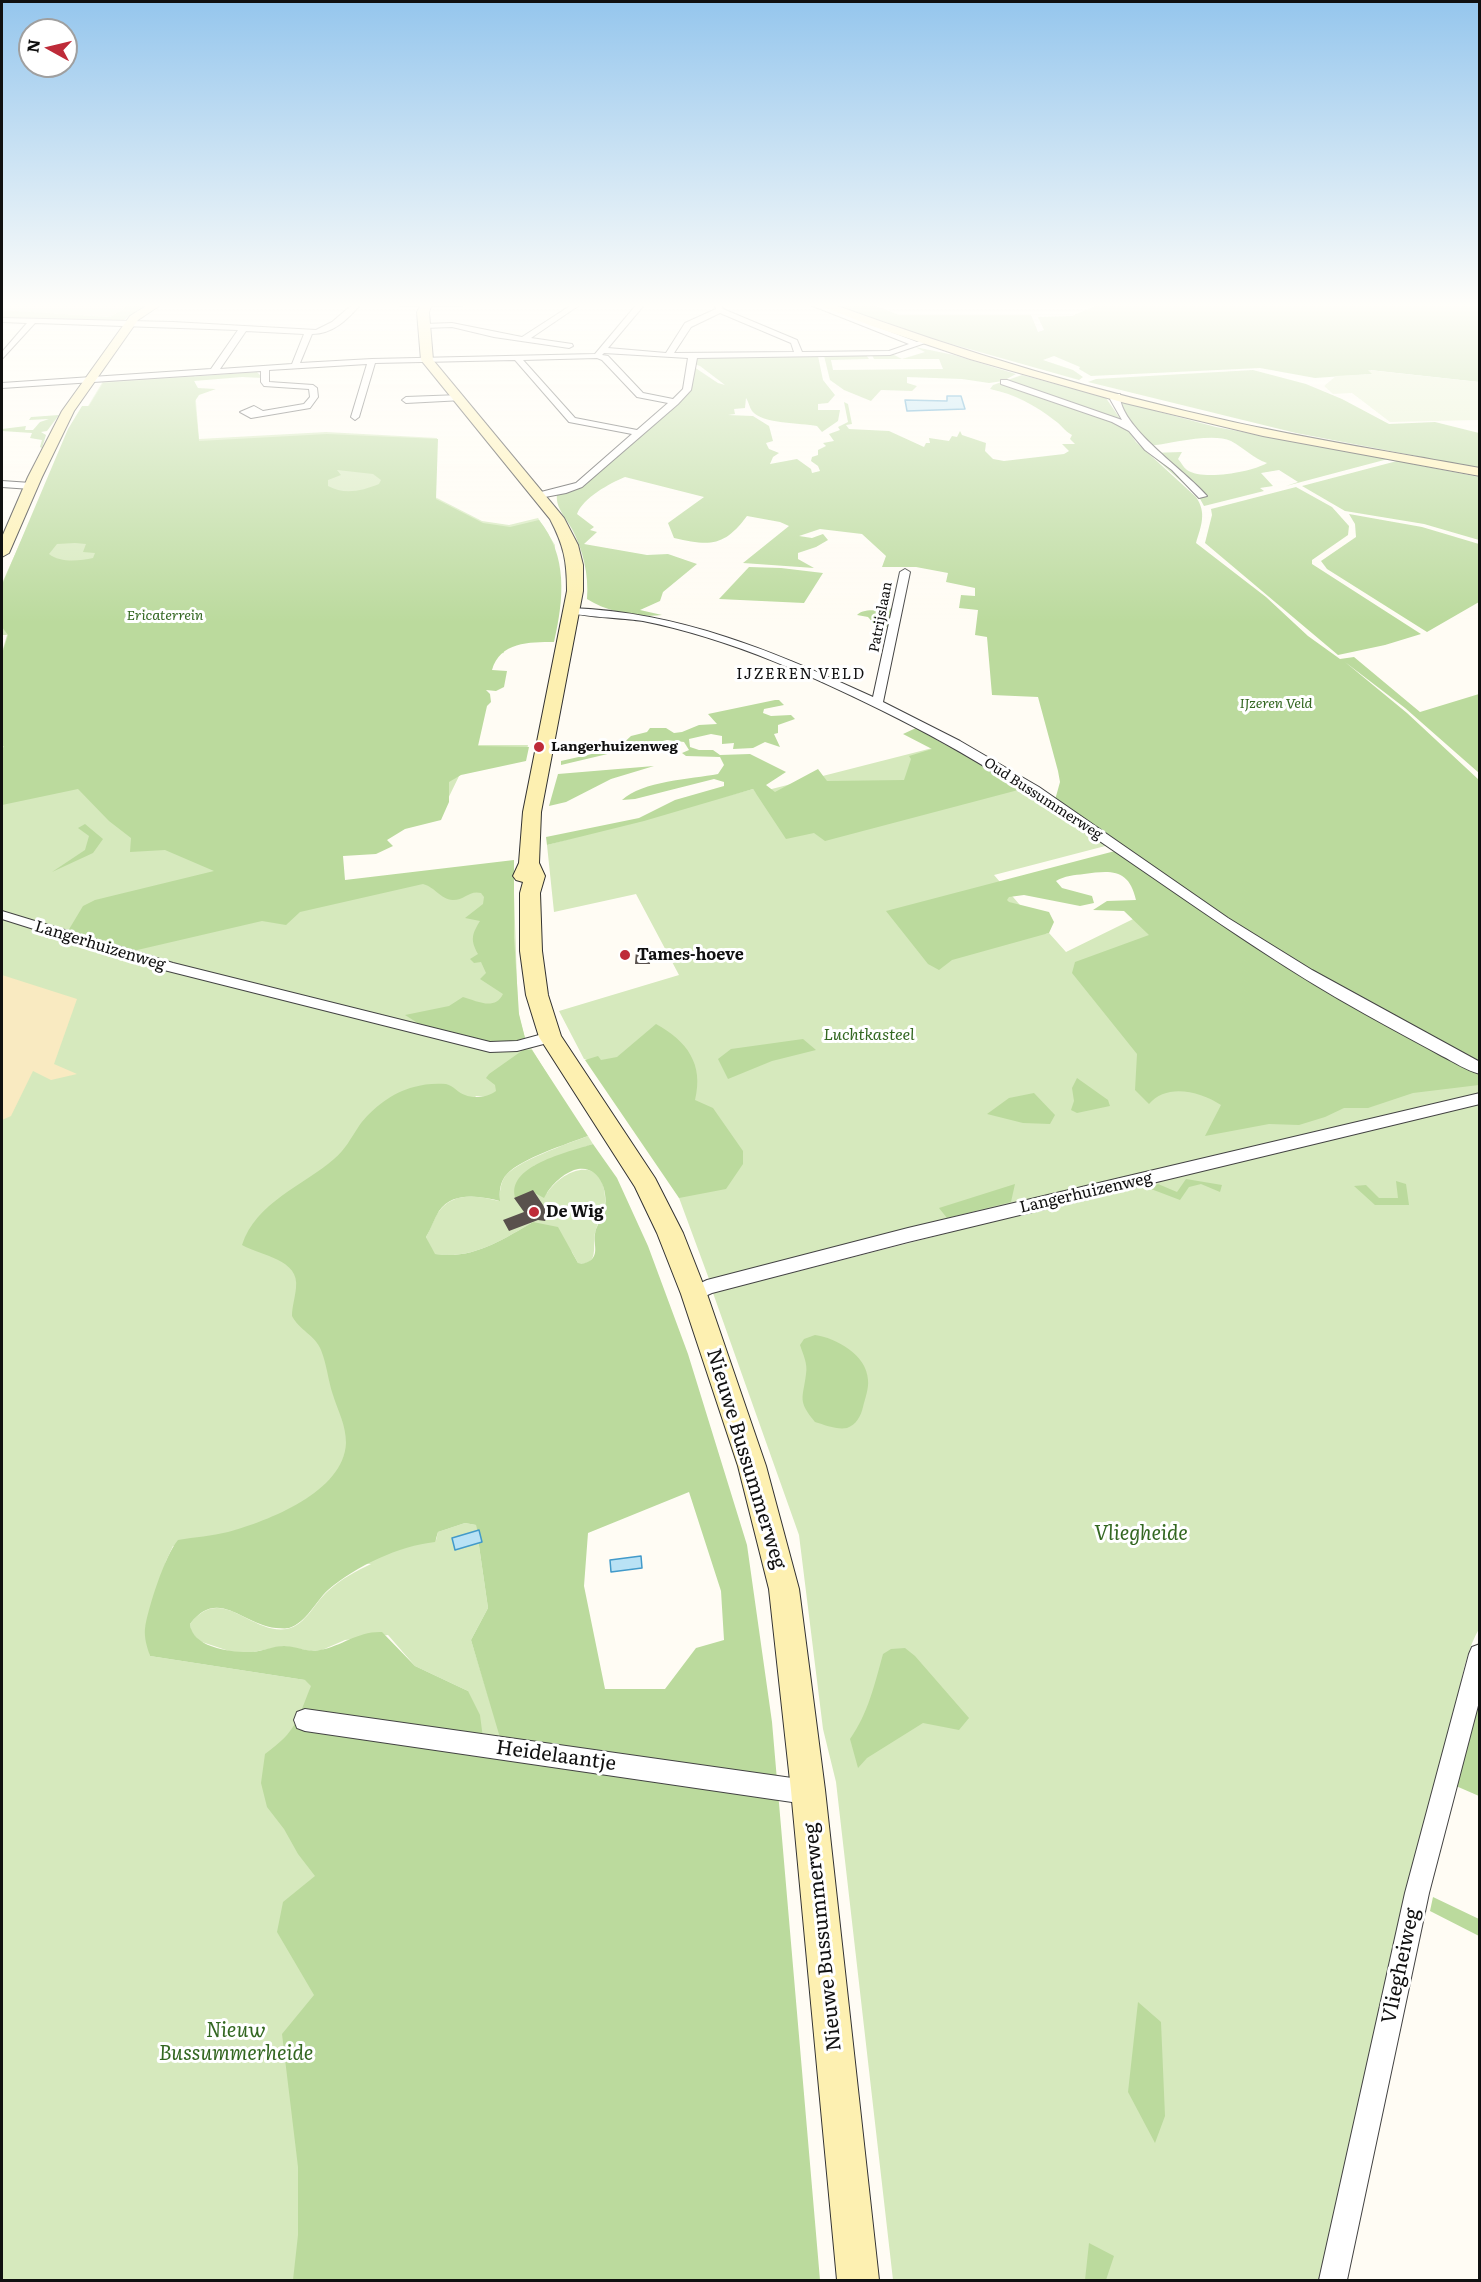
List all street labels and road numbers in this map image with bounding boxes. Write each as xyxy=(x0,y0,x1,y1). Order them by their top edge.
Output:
street label: Patrijslaan xyxy=(866,580,896,654)
street label: Oud Bussummerweg xyxy=(981,754,1105,844)
street label: Langerhuizenweg xyxy=(32,917,168,975)
street label: Langerhuizenweg xyxy=(1018,1168,1154,1218)
street label: Nieuwe Bussummerweg xyxy=(701,1346,791,1572)
street label: Heidelaantje xyxy=(494,1736,618,1776)
street label: Nieuwe Bussummerweg xyxy=(799,1822,847,2052)
street label: Vliegheiweg xyxy=(1377,1906,1425,2026)

